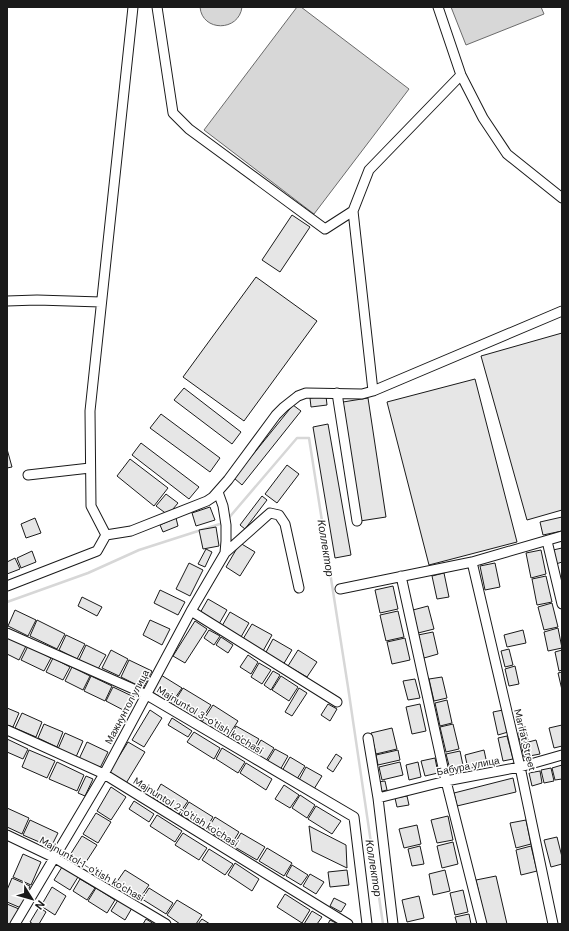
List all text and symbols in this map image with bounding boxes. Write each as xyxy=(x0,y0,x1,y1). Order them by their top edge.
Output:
water label: Коллектор xyxy=(315,519,337,577)
street label: Мажнунтол улица xyxy=(102,667,152,746)
street label: Majnuntol 3-o'tish ko'chasi xyxy=(154,683,266,757)
street label: Marifat Street xyxy=(511,708,539,772)
street label: Бабура улица xyxy=(435,753,501,778)
street label: Majnuntol 2-o'tish ko'chasi xyxy=(131,774,241,850)
street label: Majnuntol 1-o'tish ko'chasi xyxy=(37,834,147,904)
water label: Коллектор xyxy=(363,839,385,897)
north arrow xyxy=(12,879,52,919)
text: N xyxy=(32,898,48,912)

